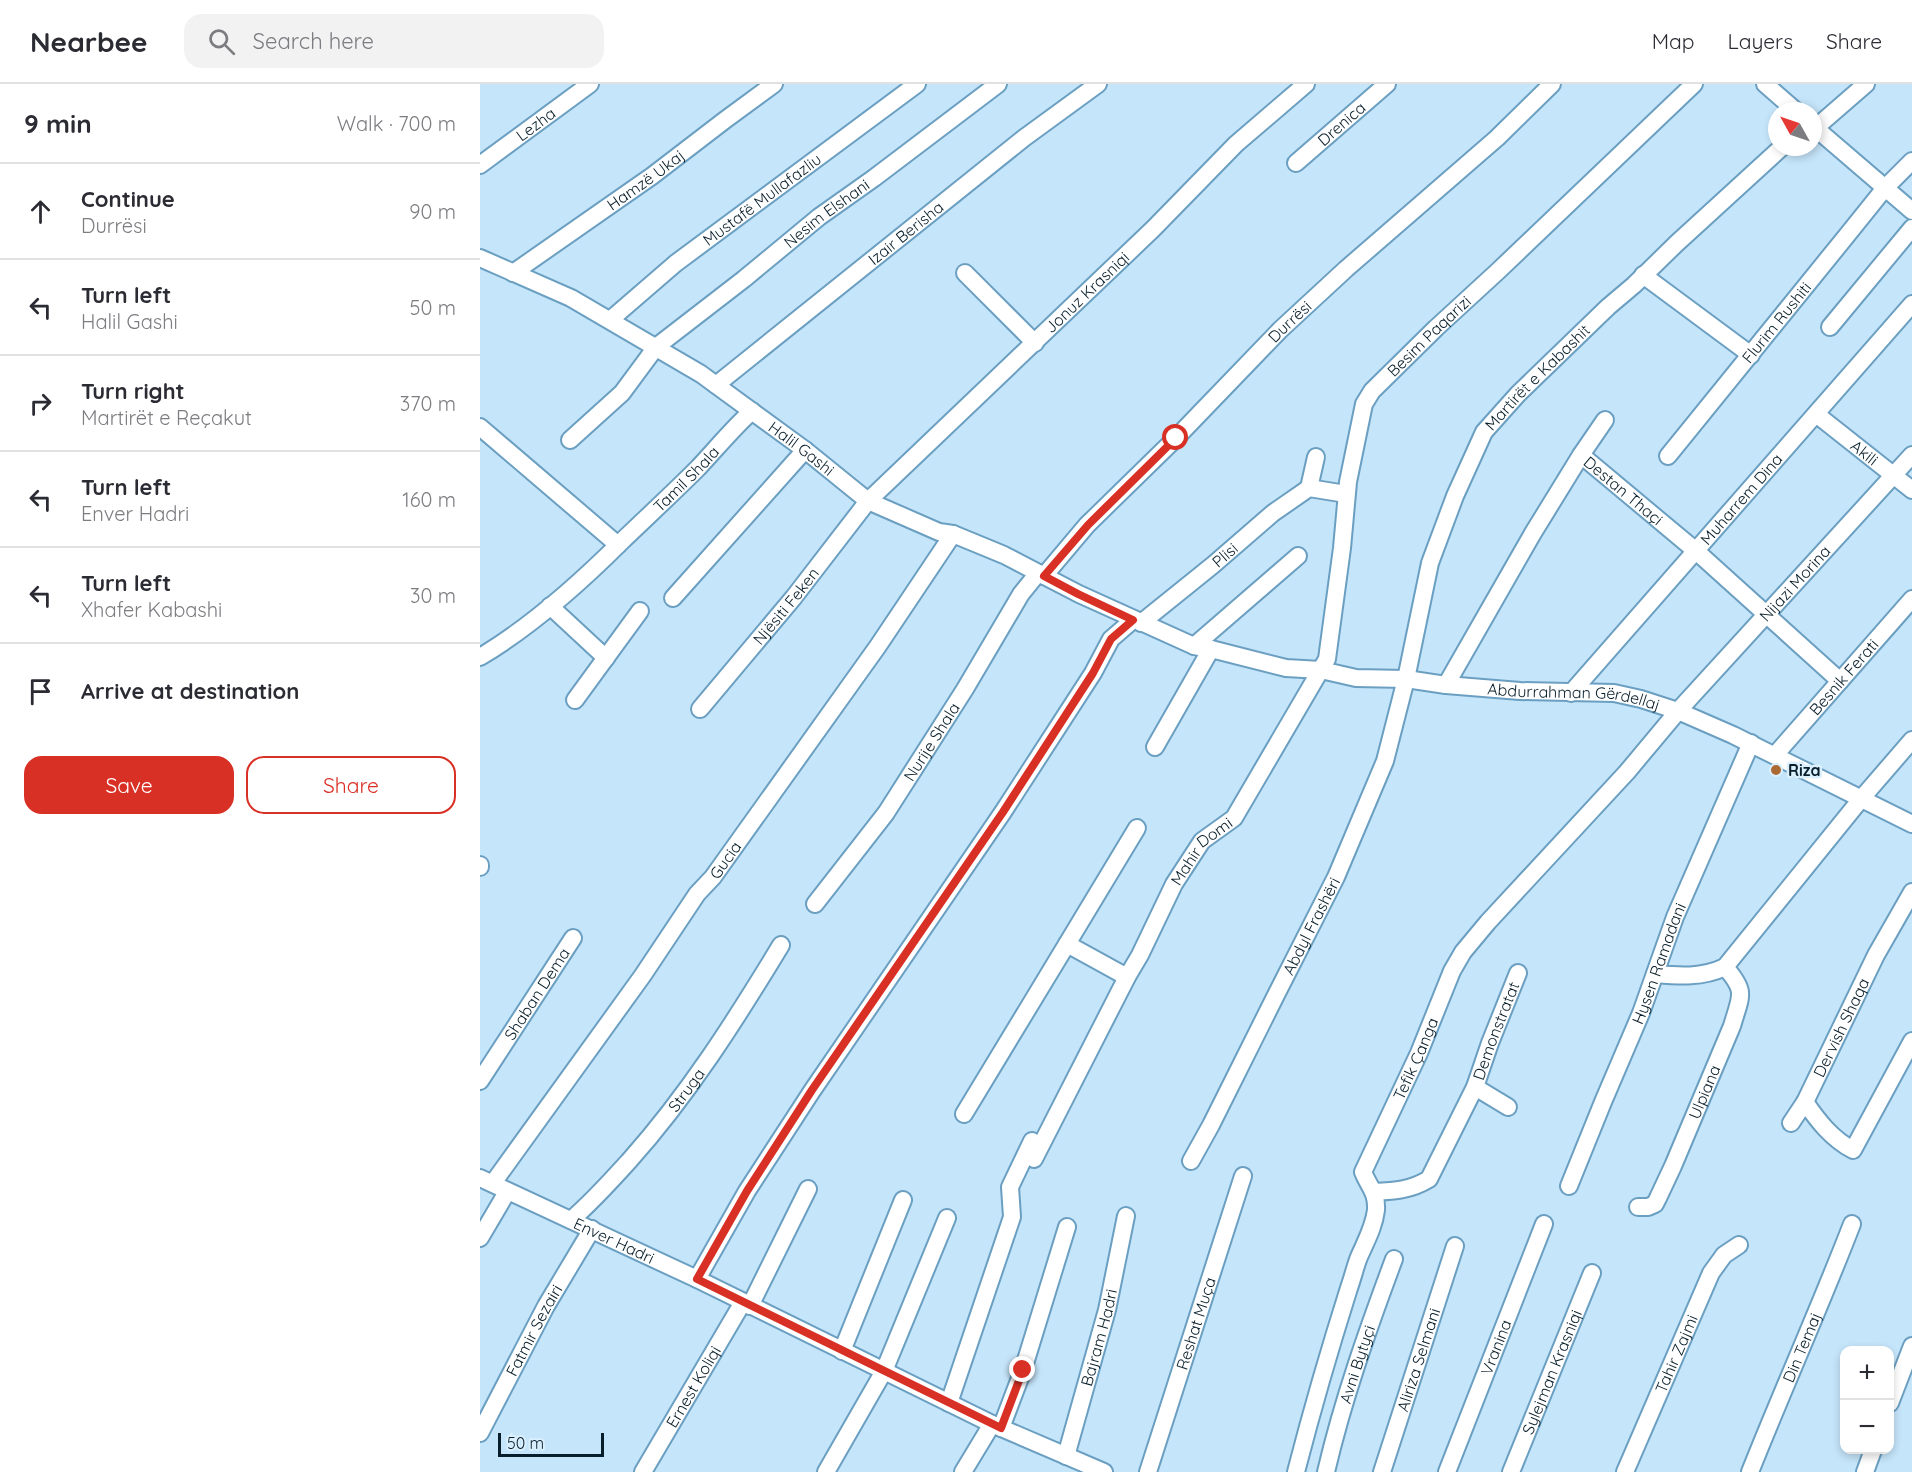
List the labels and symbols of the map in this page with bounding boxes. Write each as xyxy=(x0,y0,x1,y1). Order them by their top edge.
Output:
street label: Drenica xyxy=(1313,97,1369,150)
north arrow xyxy=(1768,102,1822,156)
street label: Lezha xyxy=(512,103,559,145)
street label: Hamzë Ukaj xyxy=(603,145,688,214)
street label: Mustafë Mullafazliu xyxy=(699,149,825,250)
street label: Nesim Elshani xyxy=(779,174,873,252)
street label: Izair Berisha xyxy=(864,197,947,269)
street label: Jonuz Krasniqi xyxy=(1041,247,1133,337)
street label: Flurim Rushiti xyxy=(1737,278,1815,367)
street label: Besim Paqarizi xyxy=(1383,291,1475,381)
street label: Durrësi xyxy=(1263,296,1316,347)
street label: Martirët e Kabashit xyxy=(1480,320,1594,435)
street label: Halil Gashi xyxy=(765,417,838,480)
route start xyxy=(1162,424,1188,450)
street label: Akili xyxy=(1847,435,1882,469)
street label: Tamil Shala xyxy=(649,442,723,516)
street label: Muharrem Dina xyxy=(1696,449,1787,549)
street label: Destan Thaçi xyxy=(1580,452,1667,529)
street label: Plisi xyxy=(1208,538,1242,571)
street label: Nijazi Morina xyxy=(1755,541,1835,625)
street label: Njësiti Feken xyxy=(748,563,823,649)
street label: Besnik Ferati xyxy=(1805,635,1882,719)
street label: Abdurrahman Gërdellaj xyxy=(1487,678,1663,715)
street label: Nurije Shala xyxy=(899,699,964,785)
place label: Riza xyxy=(1788,760,1821,780)
marker: Riza xyxy=(1769,763,1783,777)
street label: Mahir Domi xyxy=(1166,813,1236,889)
street label: Gucia xyxy=(705,837,745,883)
street label: Abdyl Frashëri xyxy=(1278,874,1344,978)
street label: Hysen Ramadani xyxy=(1627,900,1690,1027)
street label: Shaban Dema xyxy=(499,944,574,1044)
street label: Dervish Shaqa xyxy=(1809,975,1873,1080)
street label: Demonstratat xyxy=(1468,979,1523,1082)
street label: Tefik Çanga xyxy=(1388,1015,1442,1103)
street label: Ulpiana xyxy=(1684,1062,1724,1122)
street label: Struga xyxy=(664,1064,709,1116)
street label: Enver Hadri xyxy=(571,1213,658,1268)
street label: Reshat Muça xyxy=(1171,1275,1220,1372)
street label: Fatmir Sezairi xyxy=(501,1281,567,1379)
street label: Bajram Hadri xyxy=(1076,1287,1121,1388)
street label: Aliriza Selmani xyxy=(1392,1305,1444,1414)
street label: Sylejman Krasniqi xyxy=(1517,1307,1586,1437)
street label: Din Temaj xyxy=(1778,1309,1825,1385)
street label: Tahir Zajmi xyxy=(1650,1311,1702,1396)
street label: Vranina xyxy=(1476,1317,1516,1378)
street label: Avni Bytyçi xyxy=(1335,1323,1379,1406)
street label: Ernest Koliqi xyxy=(661,1342,725,1431)
route end xyxy=(1009,1356,1035,1382)
scale bar xyxy=(498,1430,604,1458)

